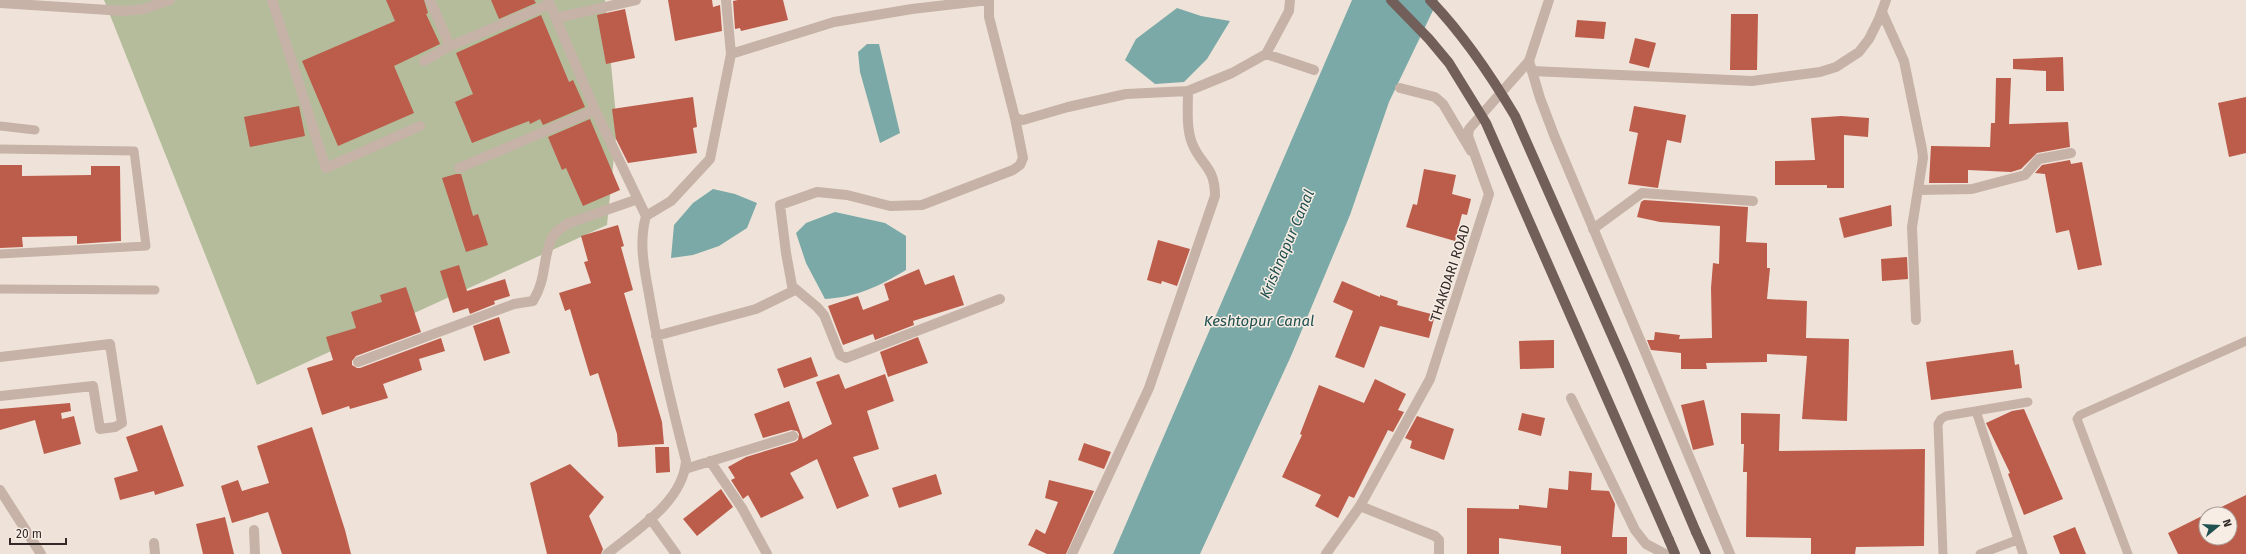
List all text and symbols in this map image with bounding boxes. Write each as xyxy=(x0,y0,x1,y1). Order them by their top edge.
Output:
water label: Krishnapur Canal xyxy=(1256,187,1318,301)
street label: THAKDARI ROAD xyxy=(1427,222,1474,324)
water label: Keshtopur Canal xyxy=(1204,312,1314,330)
north arrow xyxy=(2198,506,2238,546)
text: N xyxy=(2220,518,2234,529)
scale bar xyxy=(10,520,66,546)
text: 20 m xyxy=(16,527,42,541)

